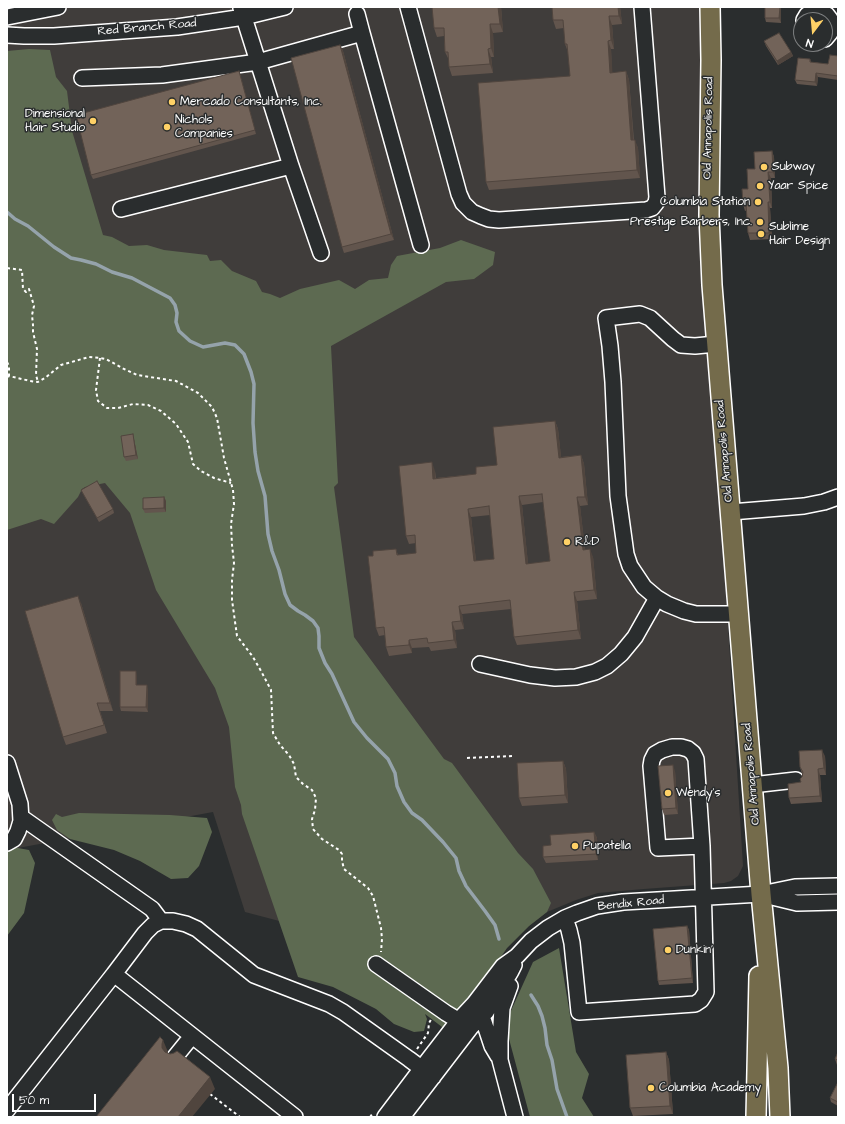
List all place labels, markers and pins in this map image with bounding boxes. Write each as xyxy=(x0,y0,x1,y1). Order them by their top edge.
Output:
place label: Mercado Consultants, Inc. xyxy=(180,95,322,109)
marker: Mercado Consultants, Inc. xyxy=(167,97,177,107)
place label: Dimensional Hair Studio xyxy=(25,107,85,135)
place label: Nichols Companies xyxy=(175,113,233,141)
marker: Dimensional Hair Studio xyxy=(88,116,98,126)
marker: Nichols Companies xyxy=(162,122,172,132)
place label: Subway xyxy=(772,160,815,174)
marker: Subway xyxy=(759,162,769,172)
place label: Yaar Spice xyxy=(768,179,828,193)
marker: Yaar Spice xyxy=(755,181,765,191)
place label: Columbia Station xyxy=(660,195,750,209)
marker: Columbia Station xyxy=(753,197,763,207)
place label: Prestige Barbers, Inc. xyxy=(630,215,752,229)
marker: Prestige Barbers, Inc. xyxy=(755,217,765,227)
place label: Sublime Hair Design xyxy=(769,220,830,248)
marker: Sublime Hair Design xyxy=(756,229,766,239)
place label: R&D xyxy=(575,535,599,549)
marker: R&D xyxy=(562,537,572,547)
place label: Wendy's xyxy=(676,786,720,800)
marker: Wendy's xyxy=(663,788,673,798)
place label: Pupatella xyxy=(583,839,631,853)
marker: Pupatella xyxy=(570,841,580,851)
place label: Dunkin' xyxy=(676,943,713,957)
marker: Dunkin' xyxy=(663,945,673,955)
place label: Columbia Academy xyxy=(659,1081,761,1095)
marker: Columbia Academy xyxy=(646,1083,656,1093)

